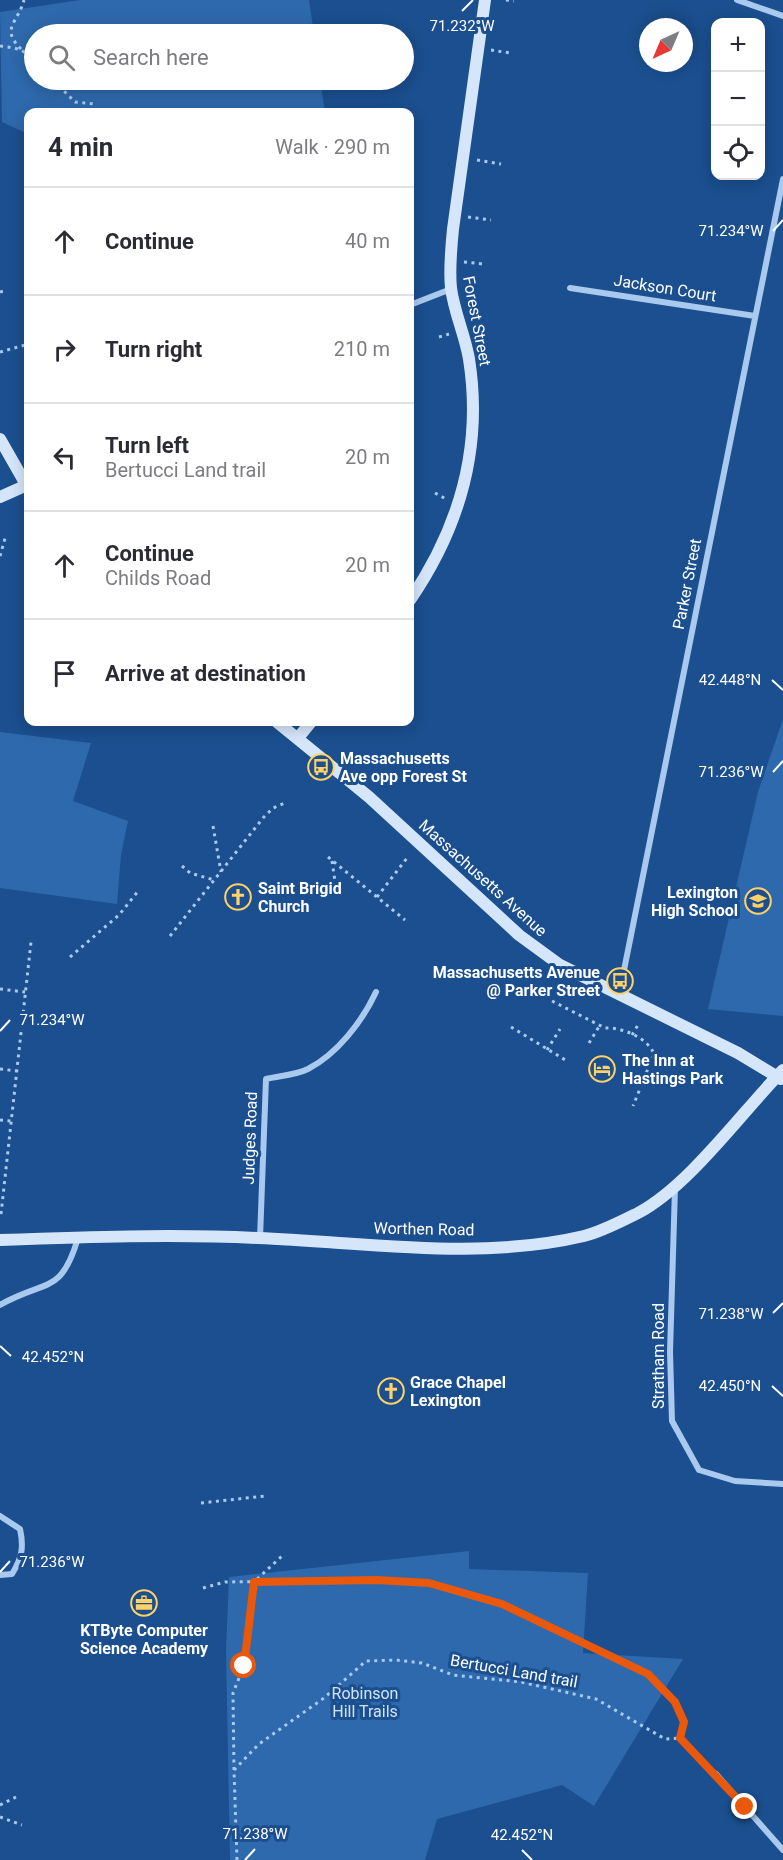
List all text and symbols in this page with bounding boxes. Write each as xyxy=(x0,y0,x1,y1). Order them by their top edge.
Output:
text: 71.232°W xyxy=(429,17,495,35)
north arrow xyxy=(639,18,693,72)
map controls xyxy=(711,18,765,180)
button: + xyxy=(711,18,765,72)
search box xyxy=(24,24,414,90)
icon: search xyxy=(45,41,78,74)
text: Search here xyxy=(93,45,209,70)
button: − xyxy=(711,72,765,126)
button: locate xyxy=(711,126,765,180)
text: 4 min xyxy=(48,132,113,162)
text: Walk · 290 m xyxy=(275,135,390,159)
text: 71.234°W xyxy=(698,222,764,240)
icon: ahead xyxy=(48,225,81,258)
text: Continue xyxy=(105,229,194,254)
text: 40 m xyxy=(345,229,390,253)
street label: Jackson Court xyxy=(612,271,718,305)
street label: Forest Street xyxy=(459,274,495,368)
icon: right xyxy=(48,333,81,366)
text: Turn right xyxy=(105,337,202,362)
text: 210 m xyxy=(334,337,390,361)
text: Turn left xyxy=(105,433,189,458)
icon: left xyxy=(48,441,81,474)
text: 20 m xyxy=(345,445,390,469)
text: Bertucci Land trail xyxy=(105,458,266,482)
street label: Parker Street xyxy=(669,537,705,631)
text: Continue xyxy=(105,541,194,566)
icon: ahead xyxy=(48,549,81,582)
text: 20 m xyxy=(345,553,390,577)
text: Childs Road xyxy=(105,566,211,590)
icon: arrive xyxy=(48,657,81,690)
text: Arrive at destination xyxy=(105,661,306,686)
text: 42.448°N xyxy=(699,671,761,689)
place label: Massachusetts Ave opp Forest St xyxy=(340,749,467,786)
bus stop icon: Massachusetts Ave opp Forest St xyxy=(306,752,336,782)
text: 71.236°W xyxy=(698,763,764,781)
street label: Massachusetts Avenue xyxy=(415,816,551,940)
place label: Saint Brigid Church xyxy=(258,879,342,916)
church icon: Saint Brigid Church xyxy=(223,882,253,912)
place label: Lexington High School xyxy=(651,883,738,920)
school or university icon: Lexington High School xyxy=(743,886,773,916)
place label: Massachusetts Avenue @ Parker Street xyxy=(433,963,601,1000)
bus stop icon: Massachusetts Avenue @ Parker Street xyxy=(605,966,635,996)
text: 71.234°W xyxy=(19,1011,85,1029)
place label: The Inn at Hastings Park xyxy=(622,1051,724,1088)
hotel icon: The Inn at Hastings Park xyxy=(587,1054,617,1084)
street label: Judges Road xyxy=(239,1091,261,1185)
street label: Worthen Road xyxy=(373,1219,475,1239)
street label: Stratham Road xyxy=(649,1303,668,1409)
text: 71.238°W xyxy=(698,1305,764,1323)
text: 42.452°N xyxy=(22,1348,84,1366)
place label: Grace Chapel Lexington xyxy=(410,1373,506,1410)
church icon: Grace Chapel Lexington xyxy=(376,1376,406,1406)
text: 42.450°N xyxy=(699,1377,761,1395)
text: 71.236°W xyxy=(19,1553,85,1571)
office icon: KTByte Computer Science Academy xyxy=(129,1588,159,1618)
place label: KTByte Computer Science Academy xyxy=(80,1621,209,1658)
street label: Bertucci Land trail xyxy=(449,1650,579,1692)
route start xyxy=(230,1652,256,1678)
park label: Robinson Hill Trails xyxy=(332,1684,398,1721)
route end xyxy=(731,1793,757,1819)
text: 71.238°W xyxy=(222,1825,288,1843)
text: 42.452°N xyxy=(491,1826,553,1844)

